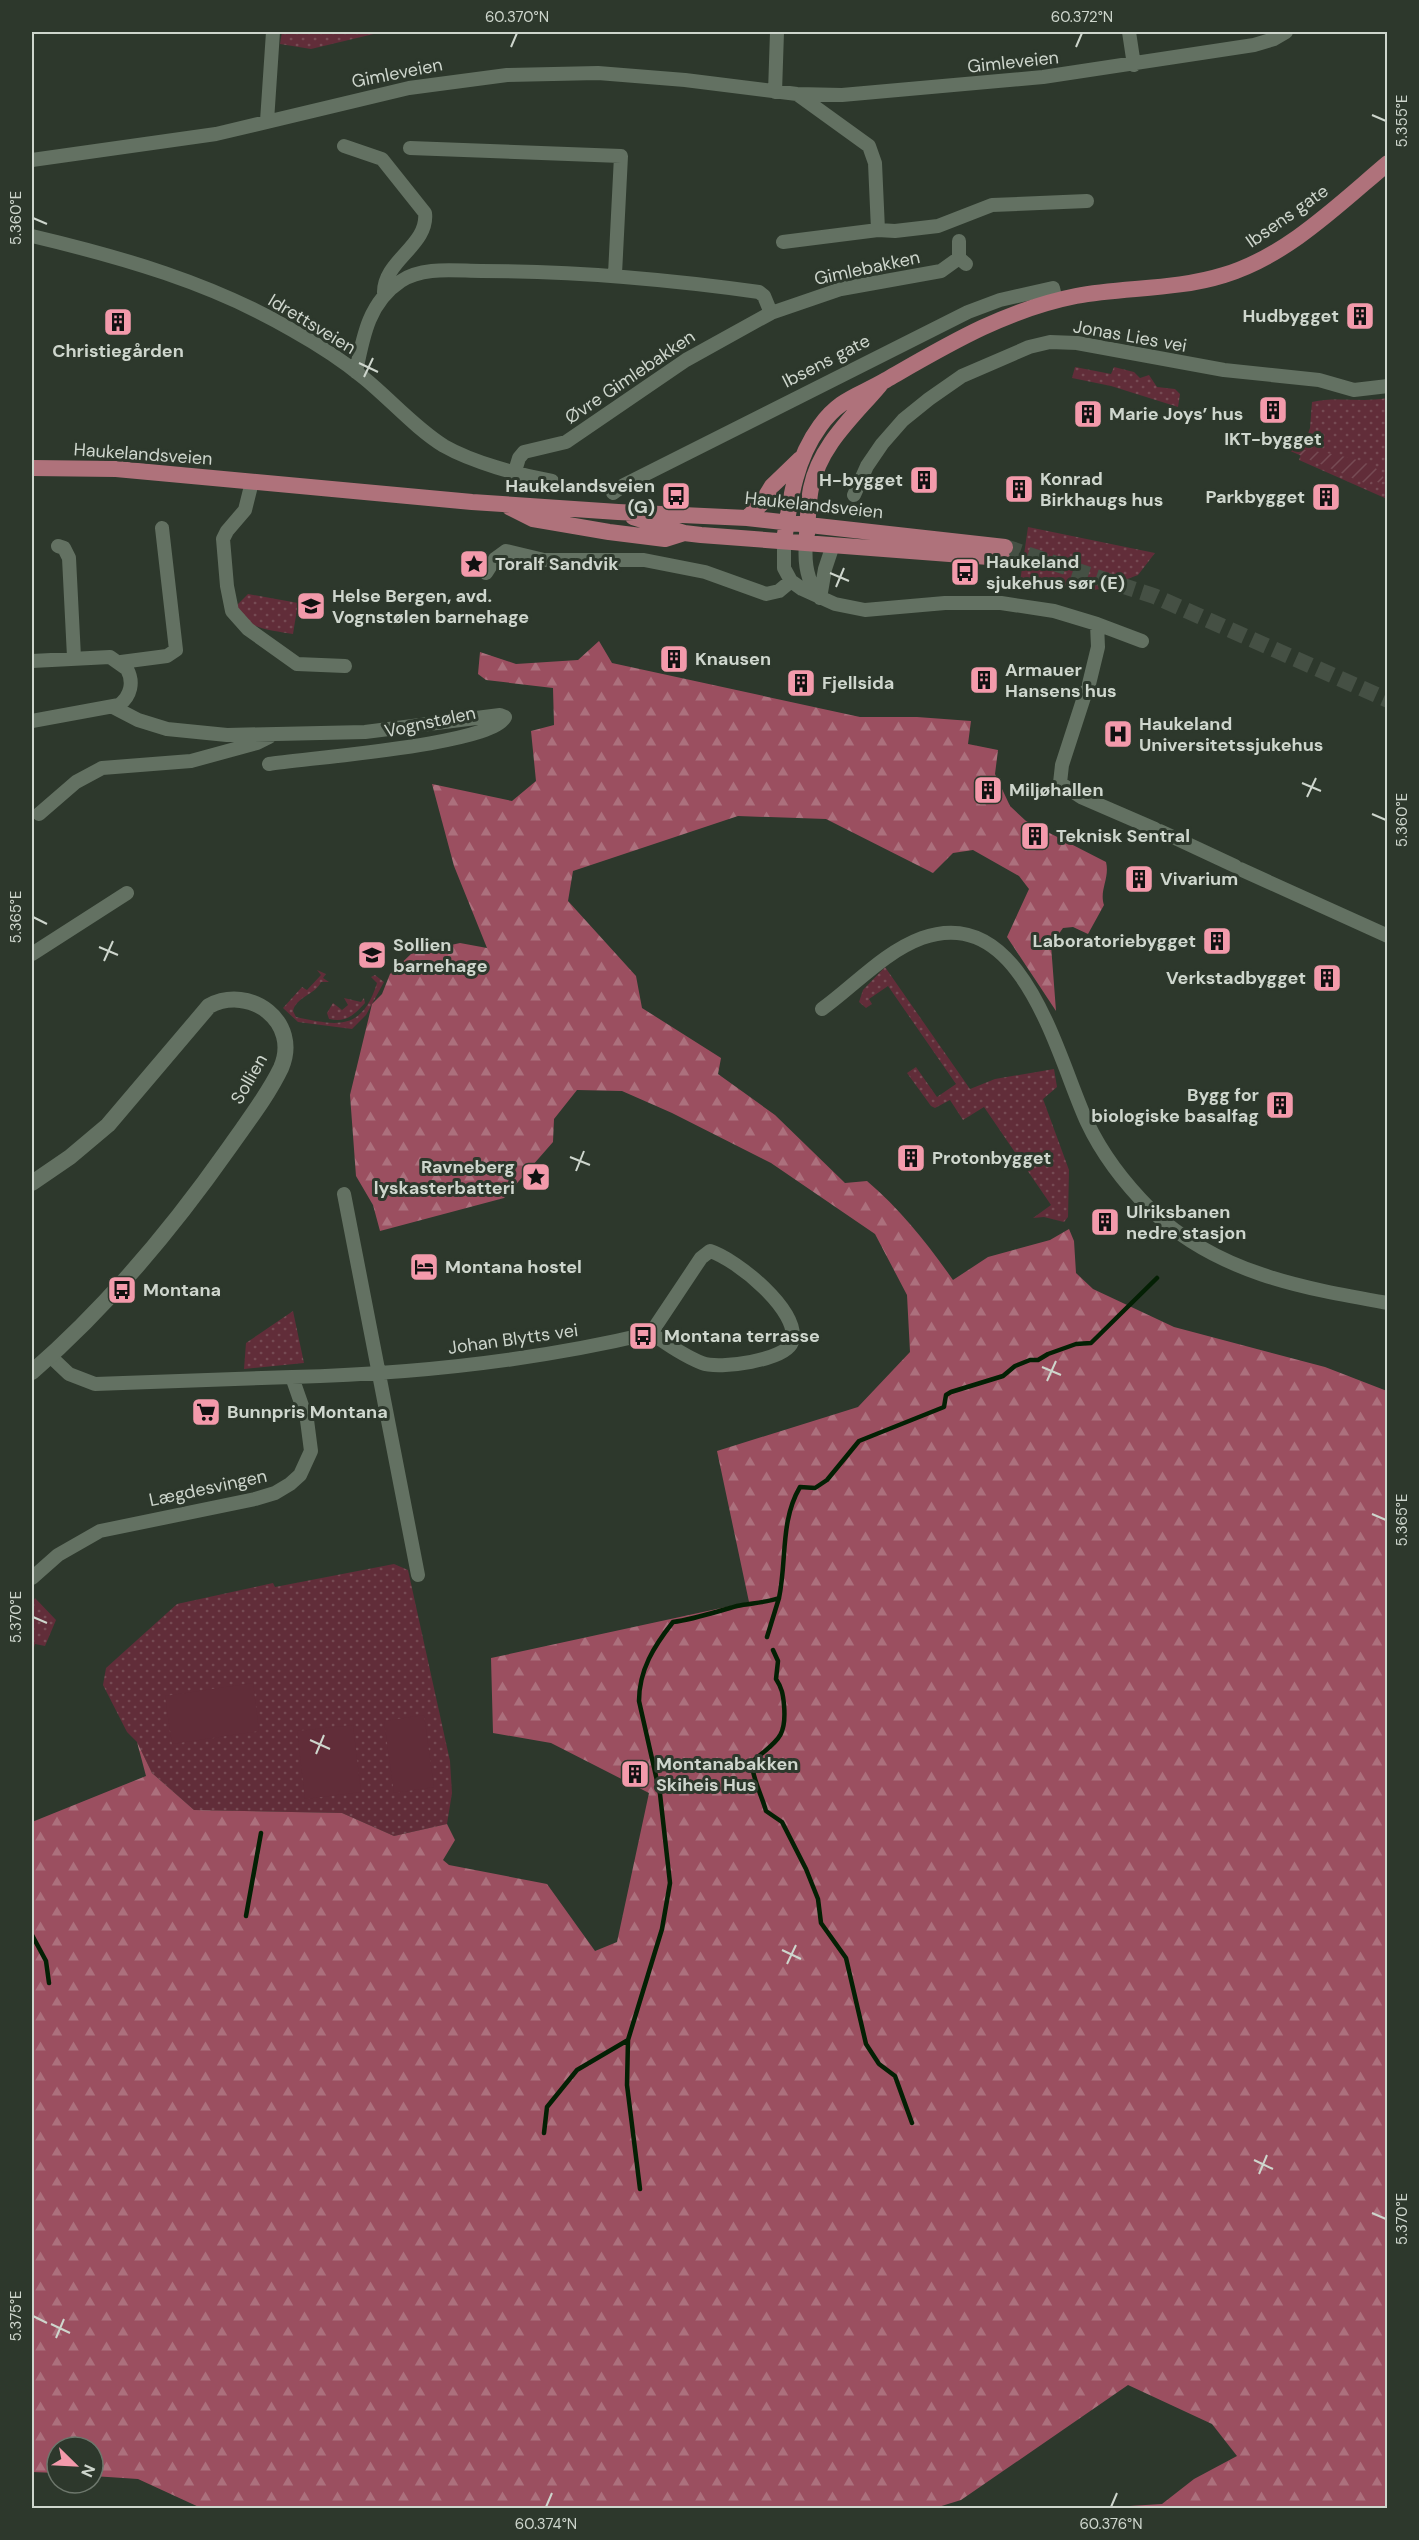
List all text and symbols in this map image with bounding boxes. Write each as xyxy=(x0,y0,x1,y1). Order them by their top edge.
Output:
text: 60.370°N xyxy=(485,7,549,27)
text: 60.372°N xyxy=(1051,7,1113,27)
street label: Gimleveien xyxy=(966,45,1060,79)
street label: Gimleveien xyxy=(350,52,444,94)
text: 5.355°E xyxy=(1392,95,1412,147)
street label: Ibsens gate xyxy=(1241,179,1333,253)
text: 5.360°E xyxy=(6,191,26,245)
street label: Gimlebakken xyxy=(812,245,922,291)
street label: Idrettsveien xyxy=(264,288,360,360)
building icon: Hudbygget xyxy=(1344,300,1376,332)
place label: Hudbygget xyxy=(1242,304,1339,328)
building icon: Christiegården xyxy=(102,306,134,338)
street label: Jonas Lies vei xyxy=(1071,314,1189,358)
street label: Øvre Gimlebakken xyxy=(560,325,700,429)
street label: Ibsens gate xyxy=(778,329,874,393)
place label: Christiegården xyxy=(52,339,184,363)
building icon: IKT-bygget xyxy=(1257,394,1289,426)
building icon: Marie Joys’ hus xyxy=(1072,398,1104,430)
place label: Marie Joys’ hus xyxy=(1109,402,1243,426)
place label: IKT-bygget xyxy=(1224,427,1322,451)
street label: Haukelandsveien xyxy=(73,437,213,471)
building icon: H-bygget xyxy=(908,464,940,496)
place label: Konrad Birkhaugs hus xyxy=(1040,467,1163,512)
place label: H-bygget xyxy=(819,468,903,492)
building icon: Konrad Birkhaugs hus xyxy=(1003,473,1035,505)
place label: Haukelandsveien (G) xyxy=(505,474,655,519)
bus stop icon: Haukelandsveien (G) xyxy=(660,480,692,512)
building icon: Parkbygget xyxy=(1310,481,1342,513)
place label: Parkbygget xyxy=(1205,485,1305,509)
street label: Haukelandsveien xyxy=(744,486,884,524)
place icon: Toralf Sandvik xyxy=(458,548,490,580)
place label: Haukeland sjukehus sør (E) xyxy=(986,550,1125,595)
place label: Toralf Sandvik xyxy=(495,552,619,576)
bus stop icon: Haukeland sjukehus sør (E) xyxy=(949,556,981,588)
place label: Helse Bergen, avd. Vognstølen barnehage xyxy=(332,584,529,629)
school or university icon: Helse Bergen, avd. Vognstølen barnehage xyxy=(295,590,327,622)
building icon: Knausen xyxy=(658,643,690,675)
place label: Knausen xyxy=(695,647,771,671)
place label: Armauer Hansens hus xyxy=(1005,658,1117,703)
building icon: Armauer Hansens hus xyxy=(968,664,1000,696)
building icon: Fjellsida xyxy=(785,667,817,699)
place label: Fjellsida xyxy=(822,671,894,695)
street label: Vognstølen xyxy=(382,701,478,743)
place label: Haukeland Universitetssjukehus xyxy=(1139,712,1323,757)
hospital icon: Haukeland Universitetssjukehus xyxy=(1102,718,1134,750)
building icon: Miljøhallen xyxy=(972,774,1004,806)
place label: Miljøhallen xyxy=(1009,778,1104,802)
text: 5.360°E xyxy=(1392,793,1412,847)
building icon: Teknisk Sentral xyxy=(1019,820,1051,852)
place label: Teknisk Sentral xyxy=(1056,824,1190,848)
building icon: Vivarium xyxy=(1123,863,1155,895)
place label: Vivarium xyxy=(1160,867,1238,891)
text: 5.365°E xyxy=(6,891,26,943)
building icon: Laboratoriebygget xyxy=(1201,925,1233,957)
place label: Laboratoriebygget xyxy=(1032,929,1196,953)
place label: Sollien barnehage xyxy=(393,933,488,978)
school or university icon: Sollien barnehage xyxy=(356,939,388,971)
building icon: Verkstadbygget xyxy=(1311,962,1343,994)
place label: Verkstadbygget xyxy=(1166,966,1306,990)
street label: Sollien xyxy=(225,1050,273,1108)
place label: Bygg for biologiske basalfag xyxy=(1091,1083,1259,1128)
building icon: Bygg for biologiske basalfag xyxy=(1264,1089,1296,1121)
building icon: Protonbygget xyxy=(895,1142,927,1174)
place label: Protonbygget xyxy=(932,1146,1051,1170)
place label: Ravneberg lyskasterbatteri xyxy=(374,1155,515,1200)
place icon: Ravneberg lyskasterbatteri xyxy=(520,1161,552,1193)
place label: Ulriksbanen nedre stasjon xyxy=(1126,1200,1246,1245)
building icon: Ulriksbanen nedre stasjon xyxy=(1089,1206,1121,1238)
hotel icon: Montana hostel xyxy=(408,1251,440,1283)
place label: Montana hostel xyxy=(445,1255,582,1279)
bus stop icon: Montana xyxy=(106,1274,138,1306)
place label: Montana xyxy=(143,1278,221,1302)
street label: Johan Blytts vei xyxy=(446,1318,580,1360)
bus stop icon: Montana terrasse xyxy=(627,1320,659,1352)
place label: Montana terrasse xyxy=(664,1324,820,1348)
supermarket icon: Bunnpris Montana xyxy=(190,1396,222,1428)
place label: Bunnpris Montana xyxy=(227,1400,388,1424)
street label: Lægdesvingen xyxy=(147,1464,269,1512)
text: 5.365°E xyxy=(1392,1494,1412,1546)
text: 5.370°E xyxy=(6,1591,26,1643)
place label: Montanabakken Skiheis Hus xyxy=(656,1752,798,1797)
building icon: Montanabakken Skiheis Hus xyxy=(619,1758,651,1790)
text: 5.370°E xyxy=(1392,2193,1412,2245)
text: 5.375°E xyxy=(6,2290,26,2342)
north arrow xyxy=(45,2435,105,2495)
text: N xyxy=(76,2461,100,2480)
text: 60.374°N xyxy=(515,2514,577,2534)
text: 60.376°N xyxy=(1079,2514,1143,2534)

